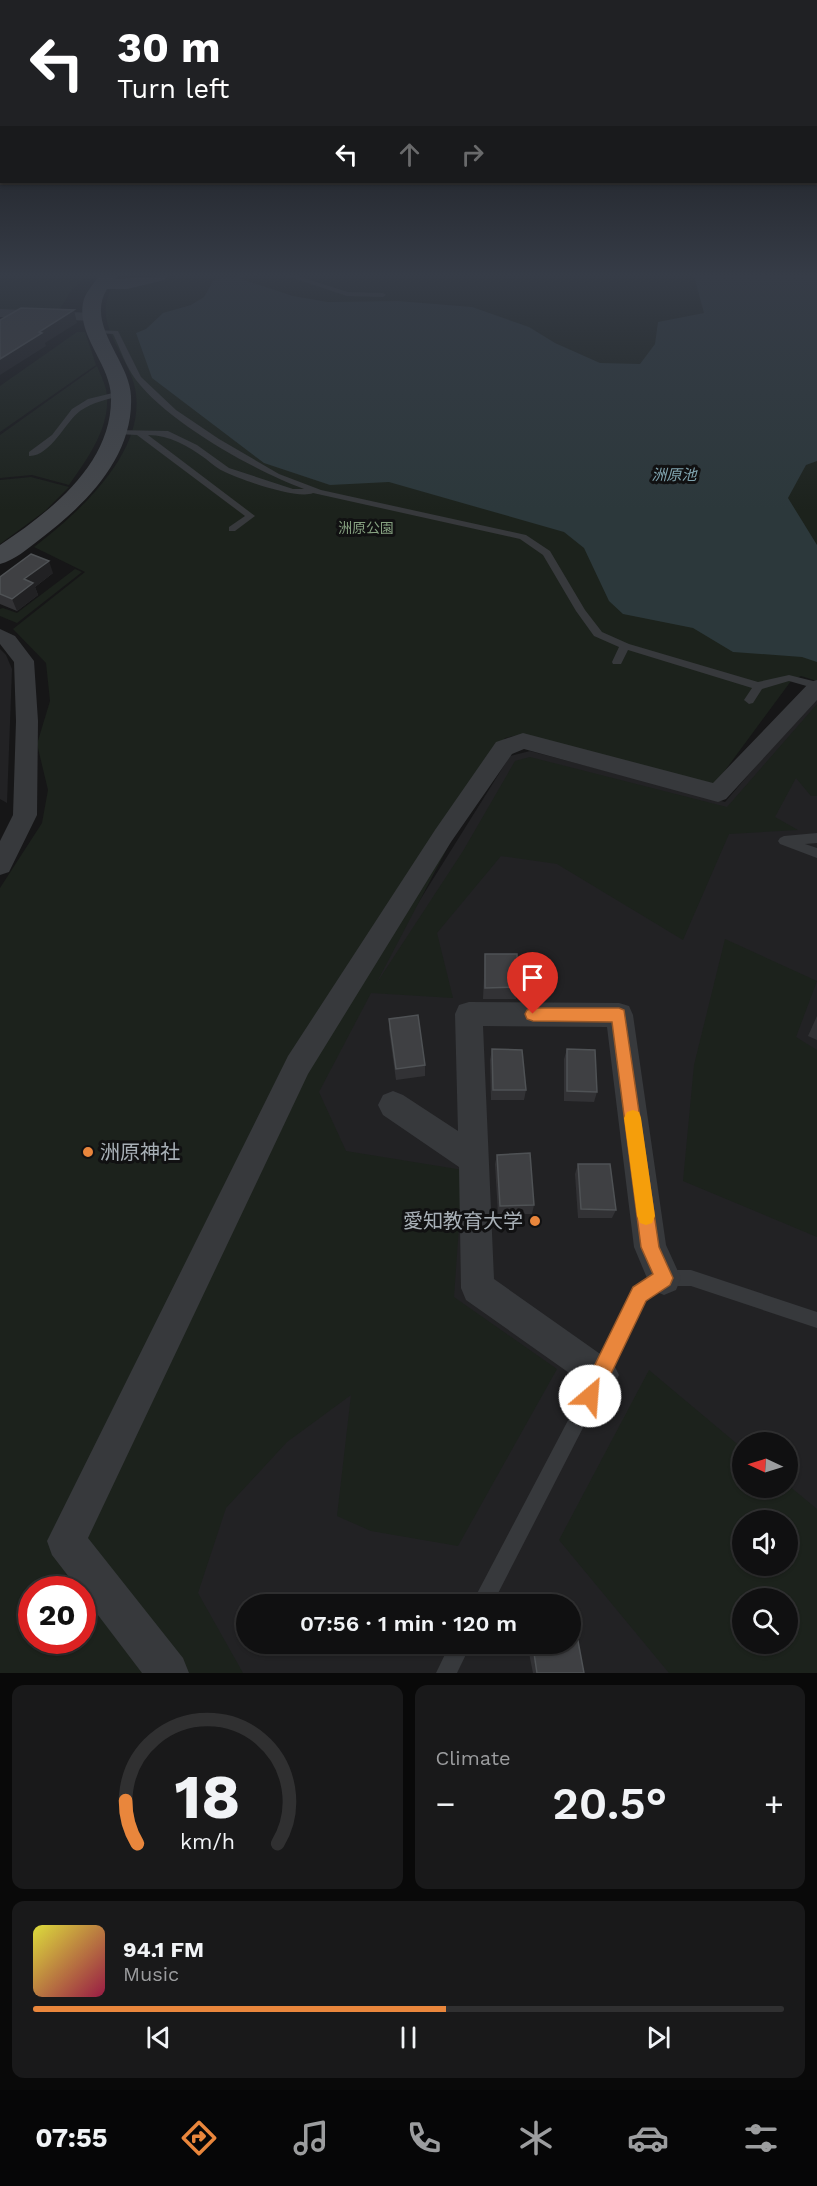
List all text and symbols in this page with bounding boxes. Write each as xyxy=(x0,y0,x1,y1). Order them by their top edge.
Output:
text: 30 m xyxy=(117,23,221,72)
icon: left xyxy=(18,24,96,102)
text: Turn left xyxy=(117,73,229,105)
icon: left xyxy=(330,138,363,171)
icon: ahead xyxy=(393,138,426,171)
icon: right xyxy=(456,138,489,171)
water label: 洲原池 xyxy=(651,466,698,484)
park label: 洲原公園 xyxy=(338,520,394,536)
pin xyxy=(507,952,558,1014)
icon: arrive xyxy=(516,961,549,994)
place label: 洲原神社 xyxy=(100,1140,180,1164)
marker: 洲原神社 xyxy=(81,1145,95,1159)
place label: 愛知教育大学 xyxy=(403,1209,523,1233)
marker: 愛知教育大学 xyxy=(528,1214,542,1228)
position arrow xyxy=(558,1364,622,1428)
north arrow xyxy=(732,1432,798,1498)
map controls xyxy=(732,1432,798,1654)
button: sound xyxy=(732,1510,798,1576)
speed limit sign: 20 xyxy=(18,1576,96,1654)
button: search xyxy=(732,1588,798,1654)
text: 07:56 · 1 min · 120 m xyxy=(300,1611,517,1636)
text: Climate xyxy=(436,1746,511,1770)
text: 18 xyxy=(174,1760,240,1833)
text: 20.5° xyxy=(552,1777,667,1830)
text: − xyxy=(436,1784,455,1823)
text: + xyxy=(764,1784,784,1823)
text: km/h xyxy=(180,1829,235,1854)
text: 94.1 FM xyxy=(123,1937,204,1962)
text: Music xyxy=(123,1962,179,1986)
icon: previous xyxy=(142,2021,175,2054)
icon: pause xyxy=(392,2021,425,2054)
icon: next xyxy=(642,2021,675,2054)
icon: directions xyxy=(178,2117,220,2159)
icon: music xyxy=(290,2117,332,2159)
icon: phone xyxy=(403,2117,445,2159)
icon: climate xyxy=(515,2117,557,2159)
icon: car xyxy=(627,2117,669,2159)
icon: filters xyxy=(740,2117,782,2159)
text: 07:55 xyxy=(35,2122,107,2154)

